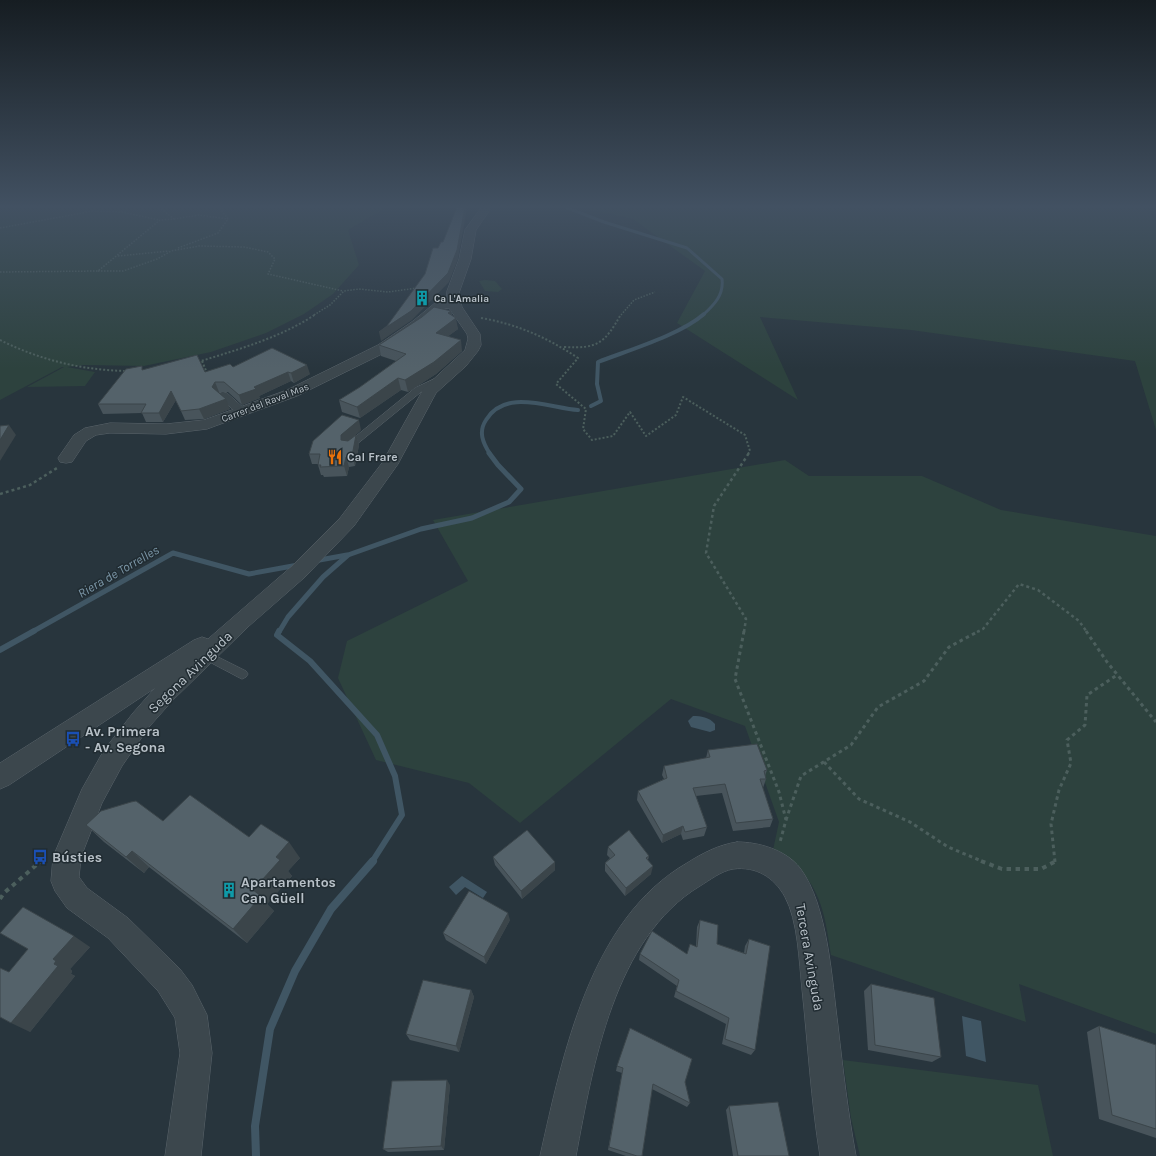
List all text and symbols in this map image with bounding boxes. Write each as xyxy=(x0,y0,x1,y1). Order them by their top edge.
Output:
building icon: Ca L'Amalia xyxy=(413,289,431,307)
place label: Ca L'Amalia xyxy=(434,293,489,305)
street label: Carrer del Raval Mas xyxy=(220,381,311,425)
restaurant icon: Cal Frare xyxy=(326,448,344,466)
place label: Cal Frare xyxy=(347,450,398,464)
water label: Riera de Torrelles xyxy=(75,542,162,601)
street label: Segona Avinguda xyxy=(145,628,236,717)
place label: Av. Primera - Av. Segona xyxy=(85,723,165,756)
bus stop icon: Av. Primera - Av. Segona xyxy=(64,730,82,748)
bus stop icon: Bústies xyxy=(31,848,49,866)
place label: Bústies xyxy=(52,849,102,866)
place label: Apartamentos Can Güell xyxy=(241,874,336,907)
building icon: Apartamentos Can Güell xyxy=(220,881,238,899)
street label: Tercera Avinguda xyxy=(792,902,827,1012)

